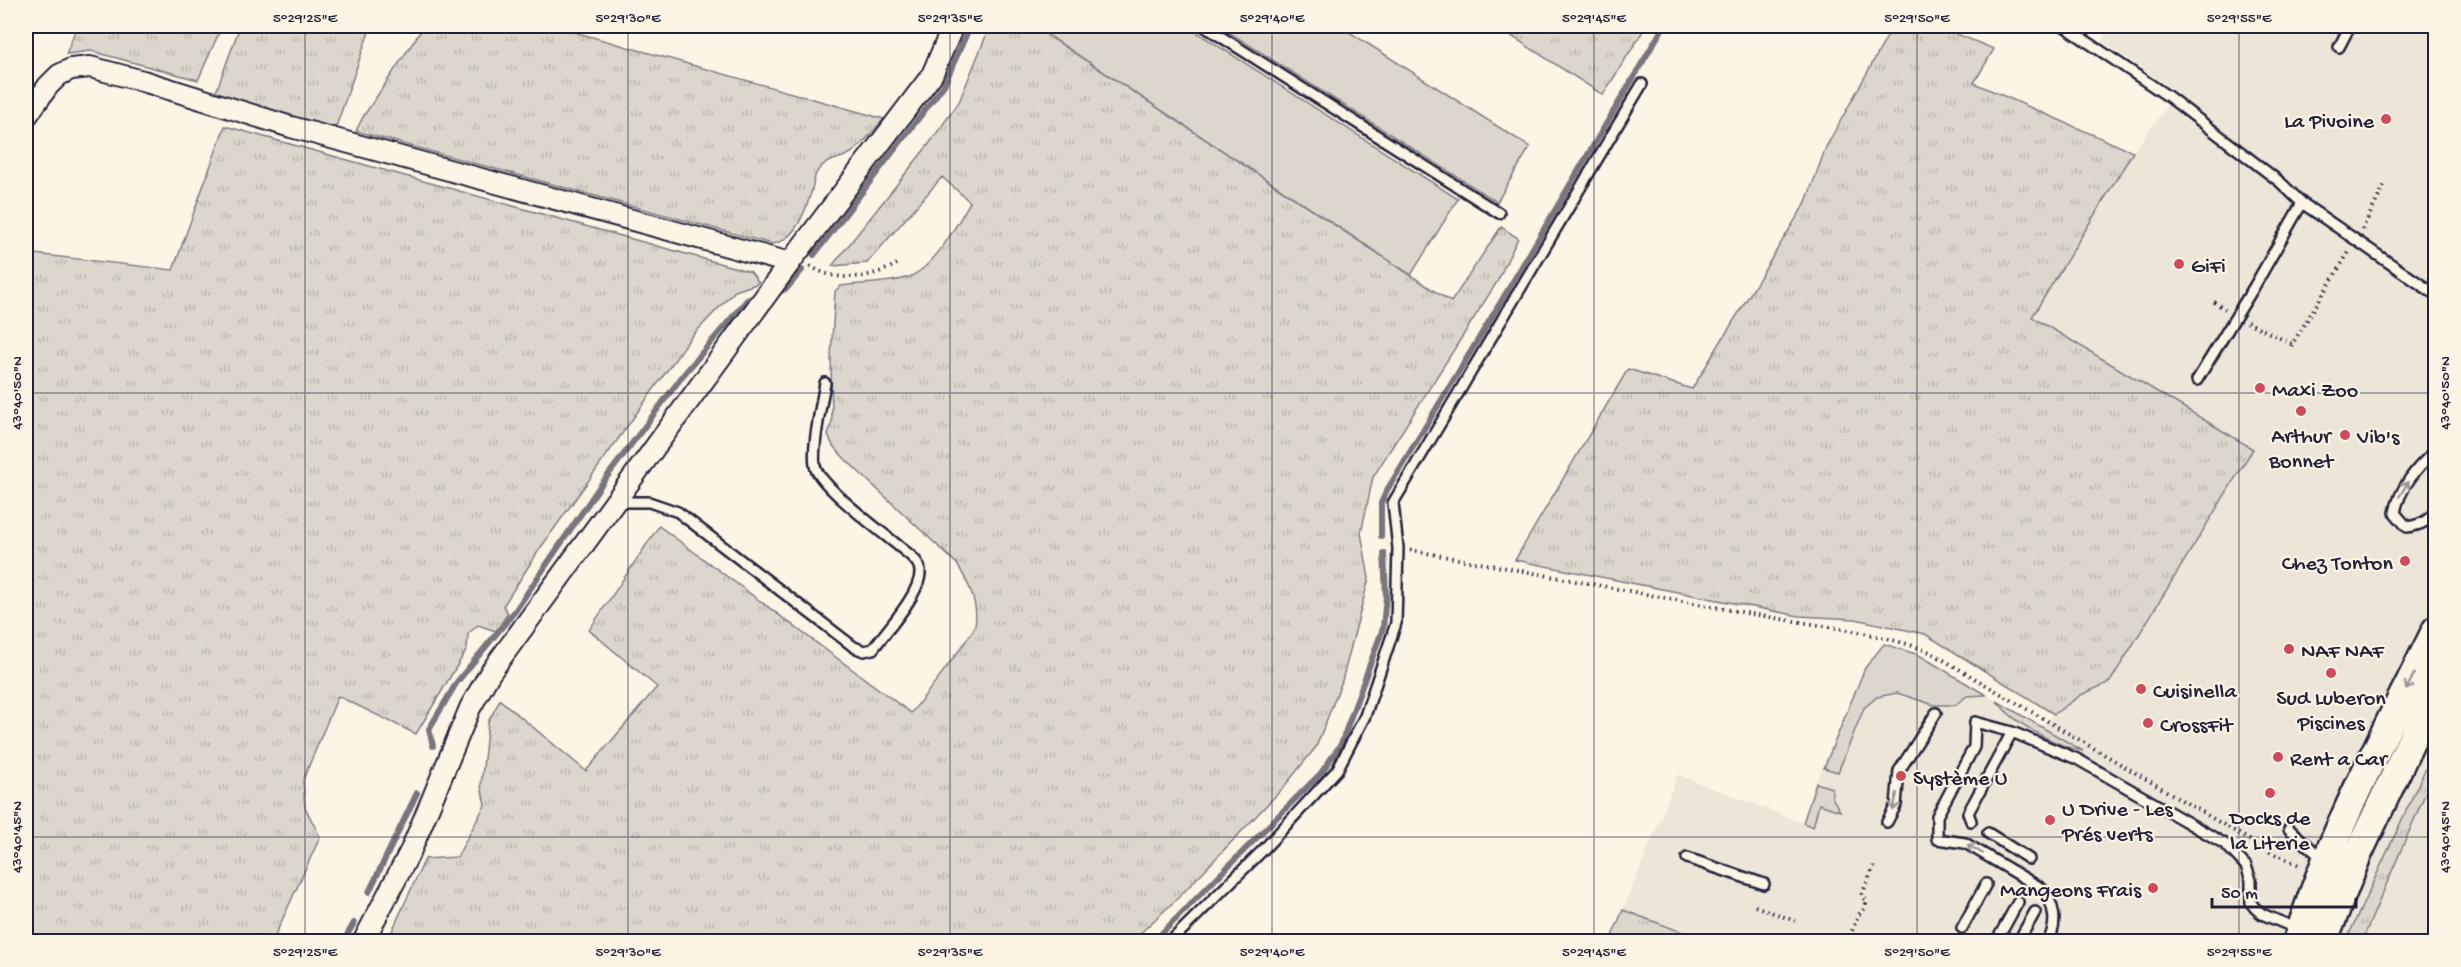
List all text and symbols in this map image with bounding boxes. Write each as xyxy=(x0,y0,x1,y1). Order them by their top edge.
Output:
text: 5°29'25"E xyxy=(273,10,338,28)
text: 5°29'30"E xyxy=(595,10,661,28)
text: 5°29'35"E xyxy=(918,10,983,28)
text: 5°29'40"E xyxy=(1240,10,1305,28)
text: 5°29'45"E xyxy=(1562,10,1627,28)
text: 5°29'50"E xyxy=(1884,10,1950,28)
text: 5°29'55"E xyxy=(2207,10,2272,28)
place label: La Pivoine xyxy=(2284,110,2375,136)
marker: La Pivoine xyxy=(2379,112,2393,126)
place label: GiFi xyxy=(2191,255,2226,281)
marker: GiFi xyxy=(2172,257,2186,271)
text: 43°40'50"N xyxy=(9,356,27,430)
text: 43°40'50"N xyxy=(2437,356,2455,430)
place label: Maxi Zoo xyxy=(2272,379,2358,405)
marker: Maxi Zoo xyxy=(2253,381,2267,395)
marker: Arthur Bonnet xyxy=(2294,404,2308,418)
place label: Arthur Bonnet xyxy=(2268,425,2335,476)
place label: Vib's xyxy=(2356,426,2400,452)
marker: Vib's xyxy=(2338,428,2352,442)
one-way arrow xyxy=(2398,481,2410,498)
place label: Chez Tonton xyxy=(2282,552,2394,578)
marker: Chez Tonton xyxy=(2398,554,2412,568)
place label: NAF NAF xyxy=(2301,640,2385,666)
marker: NAF NAF xyxy=(2282,642,2296,656)
marker: Sud Luberon Piscines xyxy=(2324,666,2338,680)
one-way arrow xyxy=(2403,673,2415,691)
place label: Cuisinella xyxy=(2153,680,2237,706)
marker: Cuisinella xyxy=(2134,682,2148,696)
place label: Sud Luberon Piscines xyxy=(2276,687,2386,738)
place label: CrossFit xyxy=(2160,714,2234,740)
marker: CrossFit xyxy=(2141,716,2155,730)
place label: Rent a Car xyxy=(2290,748,2389,774)
marker: Rent a Car xyxy=(2271,750,2285,764)
place label: Système U xyxy=(1913,767,2007,793)
marker: Système U xyxy=(1894,769,1908,783)
marker: Docks de la Literie xyxy=(2263,786,2277,800)
one-way arrow xyxy=(1889,792,1900,811)
place label: U Drive - Les Prés verts xyxy=(2061,798,2174,849)
text: 43°40'45"N xyxy=(9,801,27,873)
text: 43°40'45"N xyxy=(2437,801,2455,873)
place label: Docks de la Literie xyxy=(2228,807,2311,858)
marker: U Drive - Les Prés verts xyxy=(2043,813,2057,827)
one-way arrow xyxy=(1967,843,1984,855)
scale bar xyxy=(2212,871,2356,909)
place label: Mangeons Frais xyxy=(2000,879,2142,905)
marker: Mangeons Frais xyxy=(2146,881,2160,895)
text: 50 m xyxy=(2221,884,2258,905)
text: 5°29'25"E xyxy=(273,944,338,962)
text: 5°29'30"E xyxy=(595,944,661,962)
text: 5°29'35"E xyxy=(918,944,983,962)
text: 5°29'40"E xyxy=(1240,944,1305,962)
text: 5°29'45"E xyxy=(1562,944,1627,962)
text: 5°29'50"E xyxy=(1884,944,1950,962)
text: 5°29'55"E xyxy=(2207,944,2272,962)

